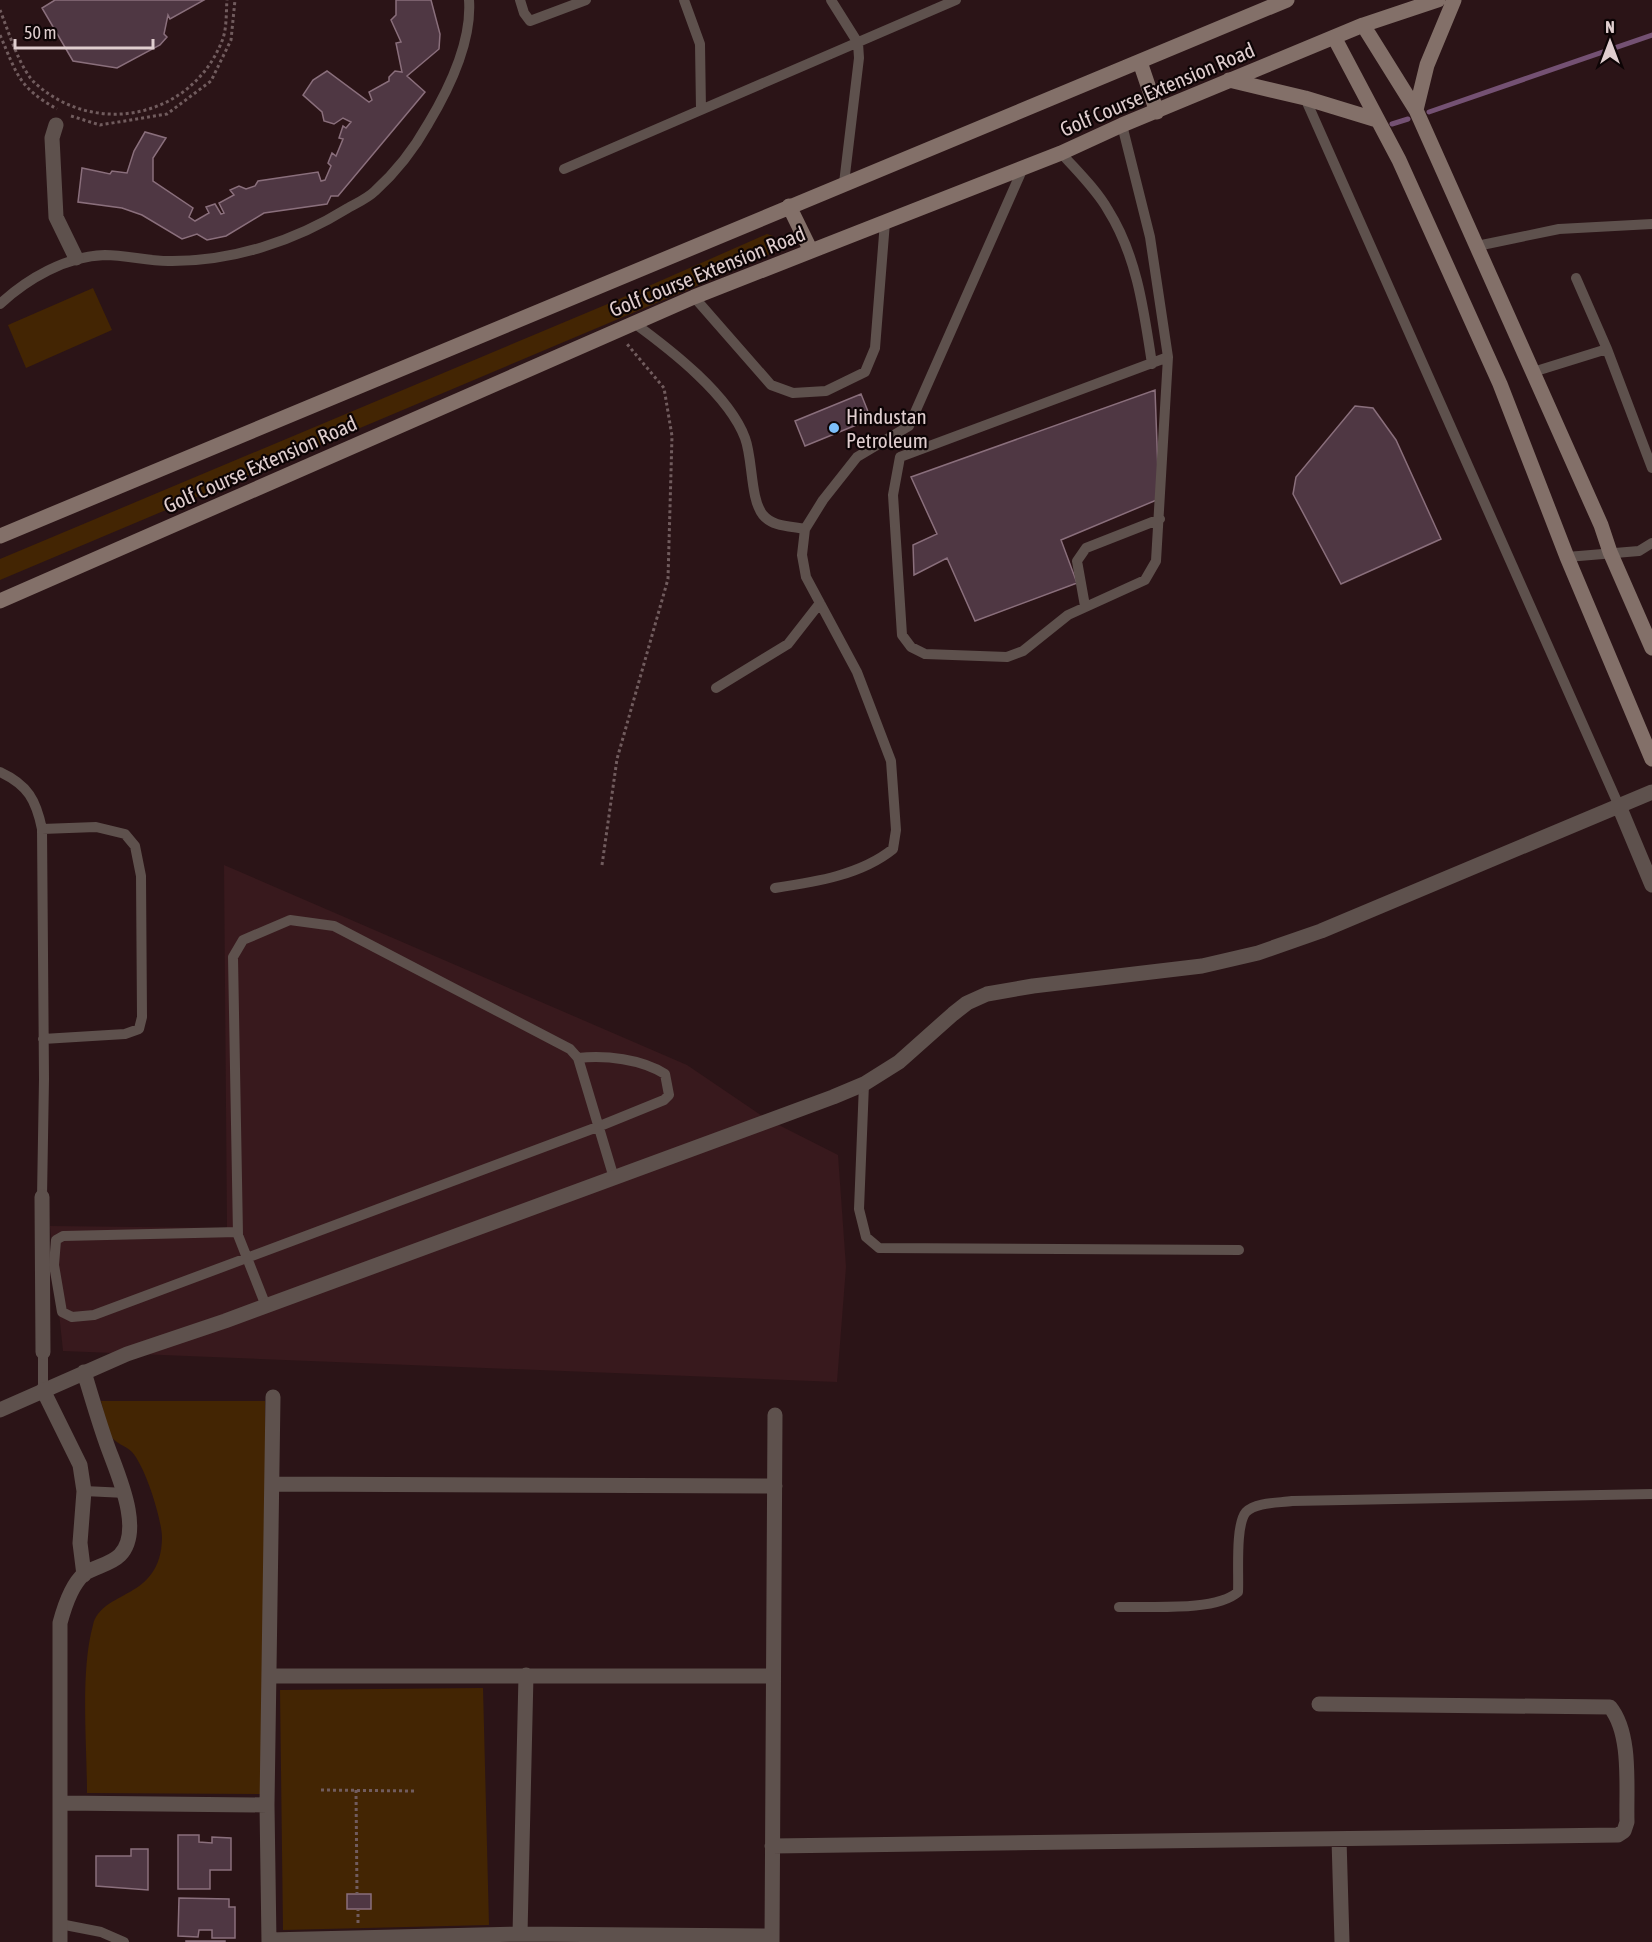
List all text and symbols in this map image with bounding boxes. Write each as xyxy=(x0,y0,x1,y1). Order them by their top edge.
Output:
scale bar xyxy=(15,12,153,50)
north arrow xyxy=(1580,12,1640,72)
text: N xyxy=(1605,18,1615,36)
text: 50 m xyxy=(24,22,56,43)
street label: Golf Course Extension Road xyxy=(1056,37,1258,141)
street label: Golf Course Extension Road xyxy=(606,221,808,321)
place label: Hindustan Petroleum xyxy=(846,404,928,452)
street label: Golf Course Extension Road xyxy=(160,411,360,517)
marker: Hindustan Petroleum xyxy=(827,421,841,435)

